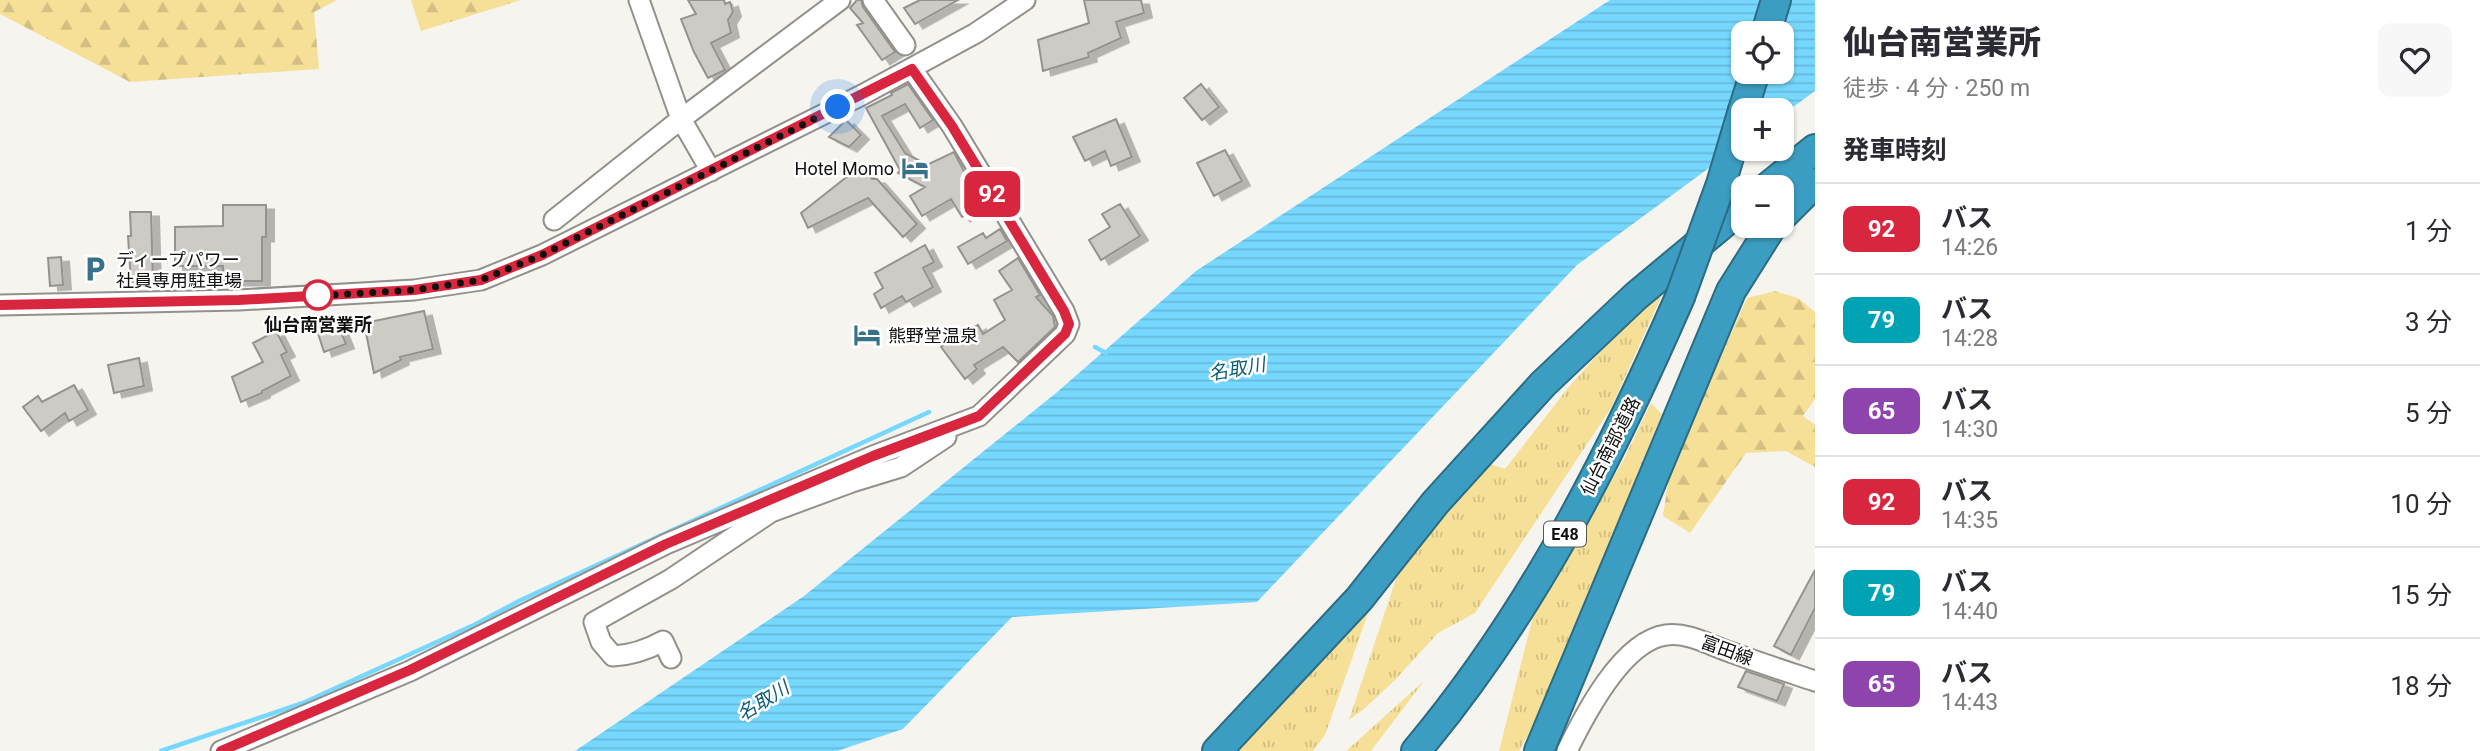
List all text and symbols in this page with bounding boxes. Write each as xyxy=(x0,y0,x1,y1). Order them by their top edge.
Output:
map controls xyxy=(1731,21,1794,238)
button: locate xyxy=(1731,21,1794,84)
text: 仙台南営業所 xyxy=(1843,23,2041,62)
button: heart xyxy=(2378,23,2452,97)
text: 徒歩 · 4 分 · 250 m xyxy=(1843,75,2030,102)
your location xyxy=(820,89,855,124)
button: + xyxy=(1731,98,1794,161)
text: 発車時刻 xyxy=(1843,135,1947,165)
hotel icon: Hotel Momo xyxy=(900,153,930,183)
place label: Hotel Momo xyxy=(795,158,894,179)
line badge: 92 xyxy=(960,171,1024,217)
button: − xyxy=(1731,175,1794,238)
text: 92 xyxy=(978,180,1006,208)
text: バス xyxy=(1941,203,1993,233)
text: 92 xyxy=(1868,215,1895,243)
text: 1 分 xyxy=(2405,216,2452,246)
text: 14:26 xyxy=(1941,234,1998,261)
place label: ディープパワー 社員専用駐車場 xyxy=(116,249,242,291)
parking icon: ディープパワー 社員専用駐車場 xyxy=(80,254,110,284)
marker: 仙台南営業所 xyxy=(303,280,333,310)
text: バス xyxy=(1941,294,1993,324)
text: 79 xyxy=(1868,306,1895,334)
text: 3 分 xyxy=(2405,307,2452,337)
place label: 仙台南営業所 xyxy=(264,314,372,335)
hotel icon: 熊野堂温泉 xyxy=(852,320,882,350)
place label: 熊野堂温泉 xyxy=(888,325,978,346)
text: 14:28 xyxy=(1941,325,1998,352)
water label: 名取川 xyxy=(1207,352,1269,385)
text: バス xyxy=(1941,385,1993,415)
street label: 仙台南部道路 xyxy=(1576,393,1644,499)
text: 65 xyxy=(1868,397,1895,425)
text: 5 分 xyxy=(2405,398,2452,428)
text: 14:30 xyxy=(1941,416,1998,443)
text: バス xyxy=(1941,476,1993,506)
text: 92 xyxy=(1868,488,1895,516)
text: 10 分 xyxy=(2390,489,2452,519)
text: 14:35 xyxy=(1941,507,1998,534)
road number: E48 xyxy=(1544,522,1586,547)
text: バス xyxy=(1941,567,1993,597)
text: 79 xyxy=(1868,579,1895,607)
text: 15 分 xyxy=(2390,580,2452,610)
text: 14:40 xyxy=(1941,598,1998,625)
street label: 富田線 xyxy=(1698,631,1756,669)
text: バス xyxy=(1941,658,1993,688)
text: 65 xyxy=(1868,670,1895,698)
text: 18 分 xyxy=(2390,671,2452,701)
water label: 名取川 xyxy=(733,675,795,726)
text: 14:43 xyxy=(1941,689,1998,716)

